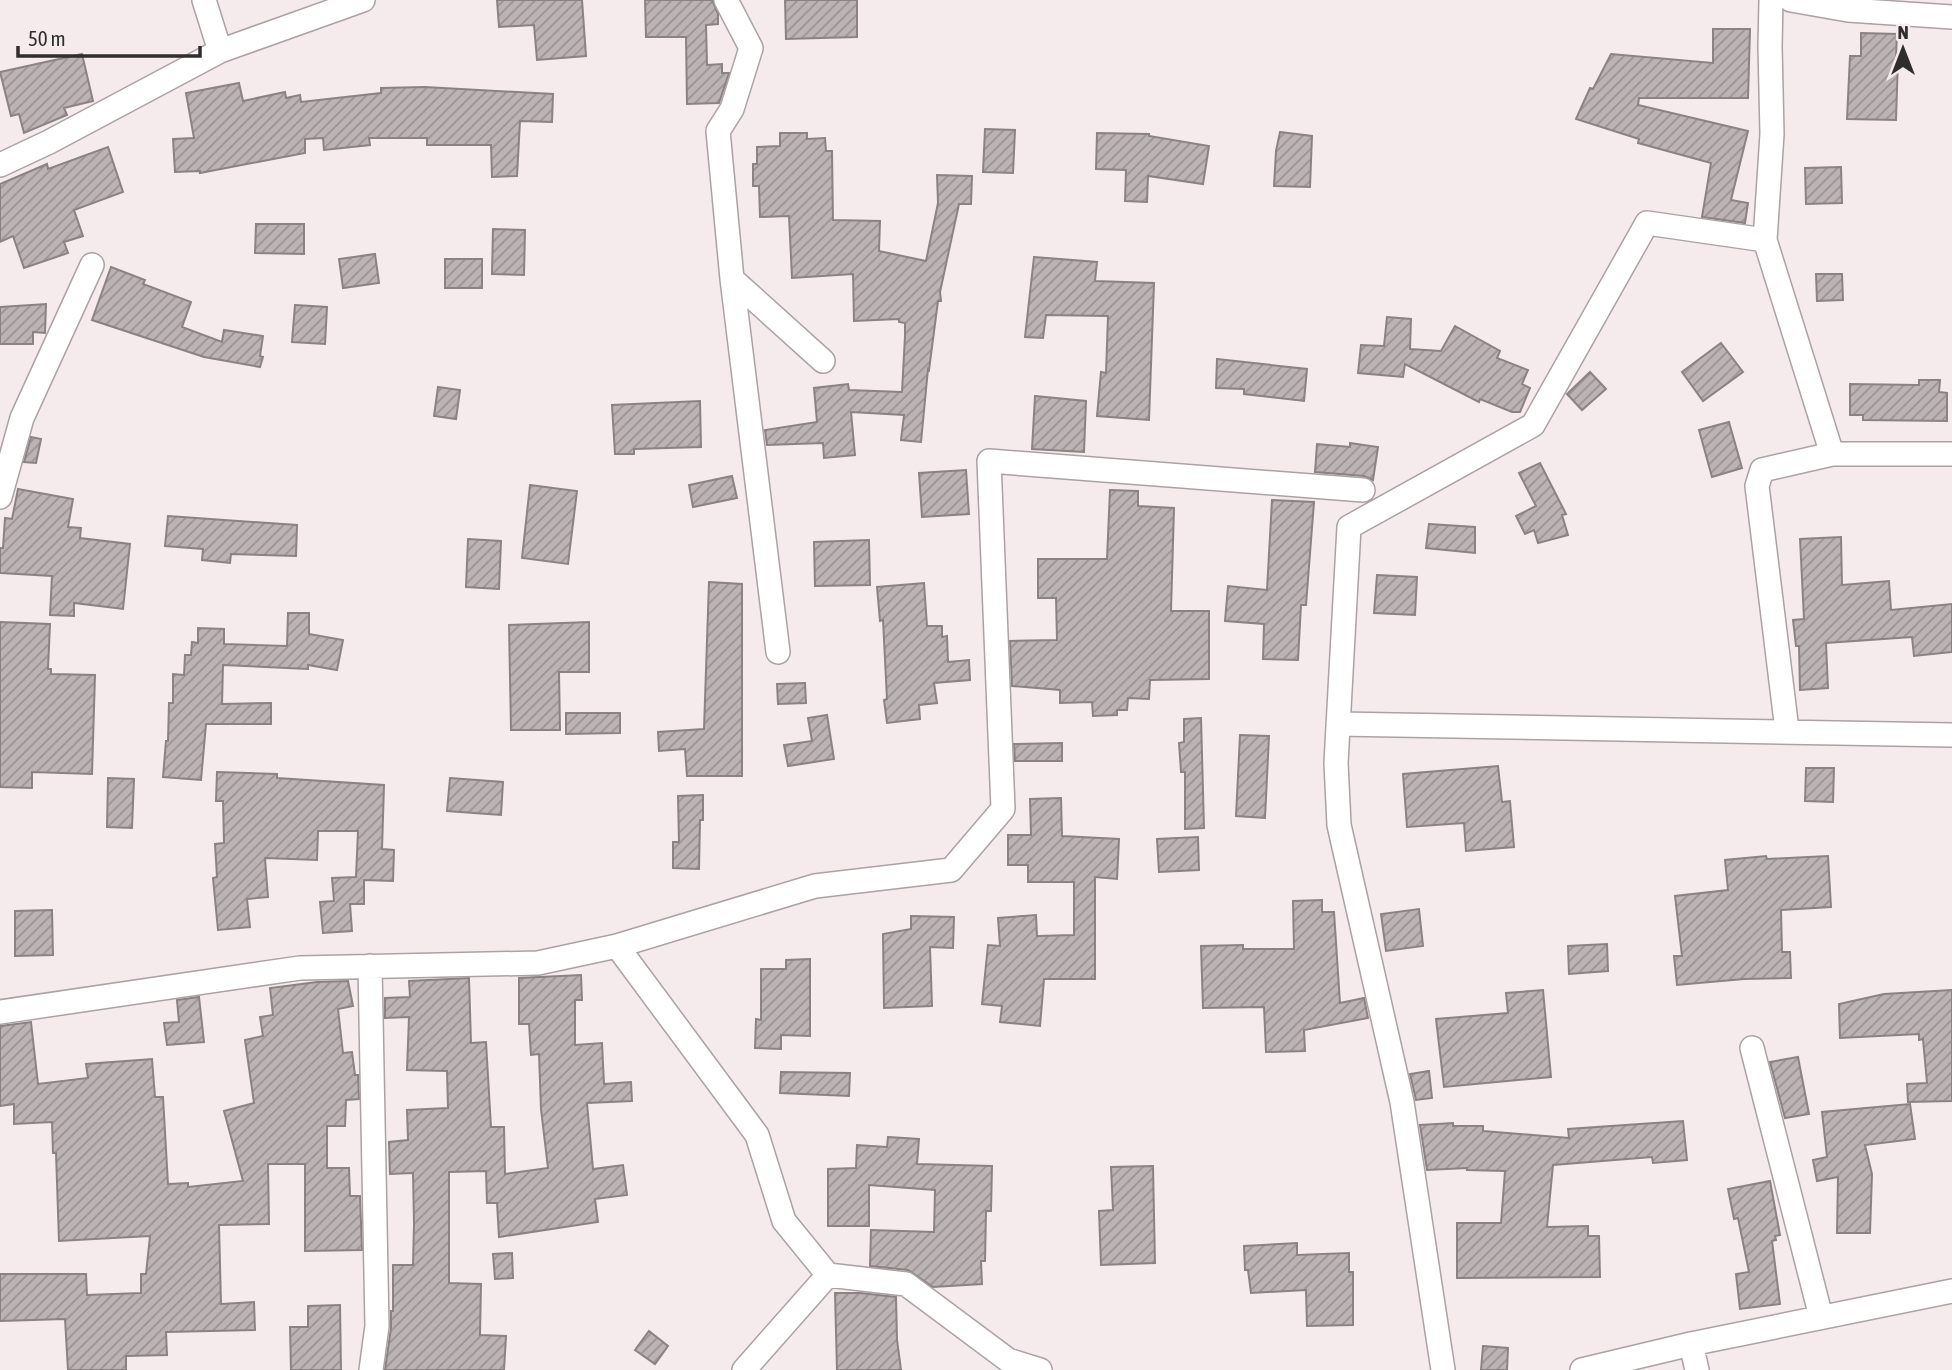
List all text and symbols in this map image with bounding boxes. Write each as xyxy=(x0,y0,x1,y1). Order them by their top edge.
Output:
scale bar xyxy=(18,14,200,58)
north arrow xyxy=(1868,14,1938,84)
text: N xyxy=(1897,21,1909,43)
text: 50 m xyxy=(28,26,66,50)

